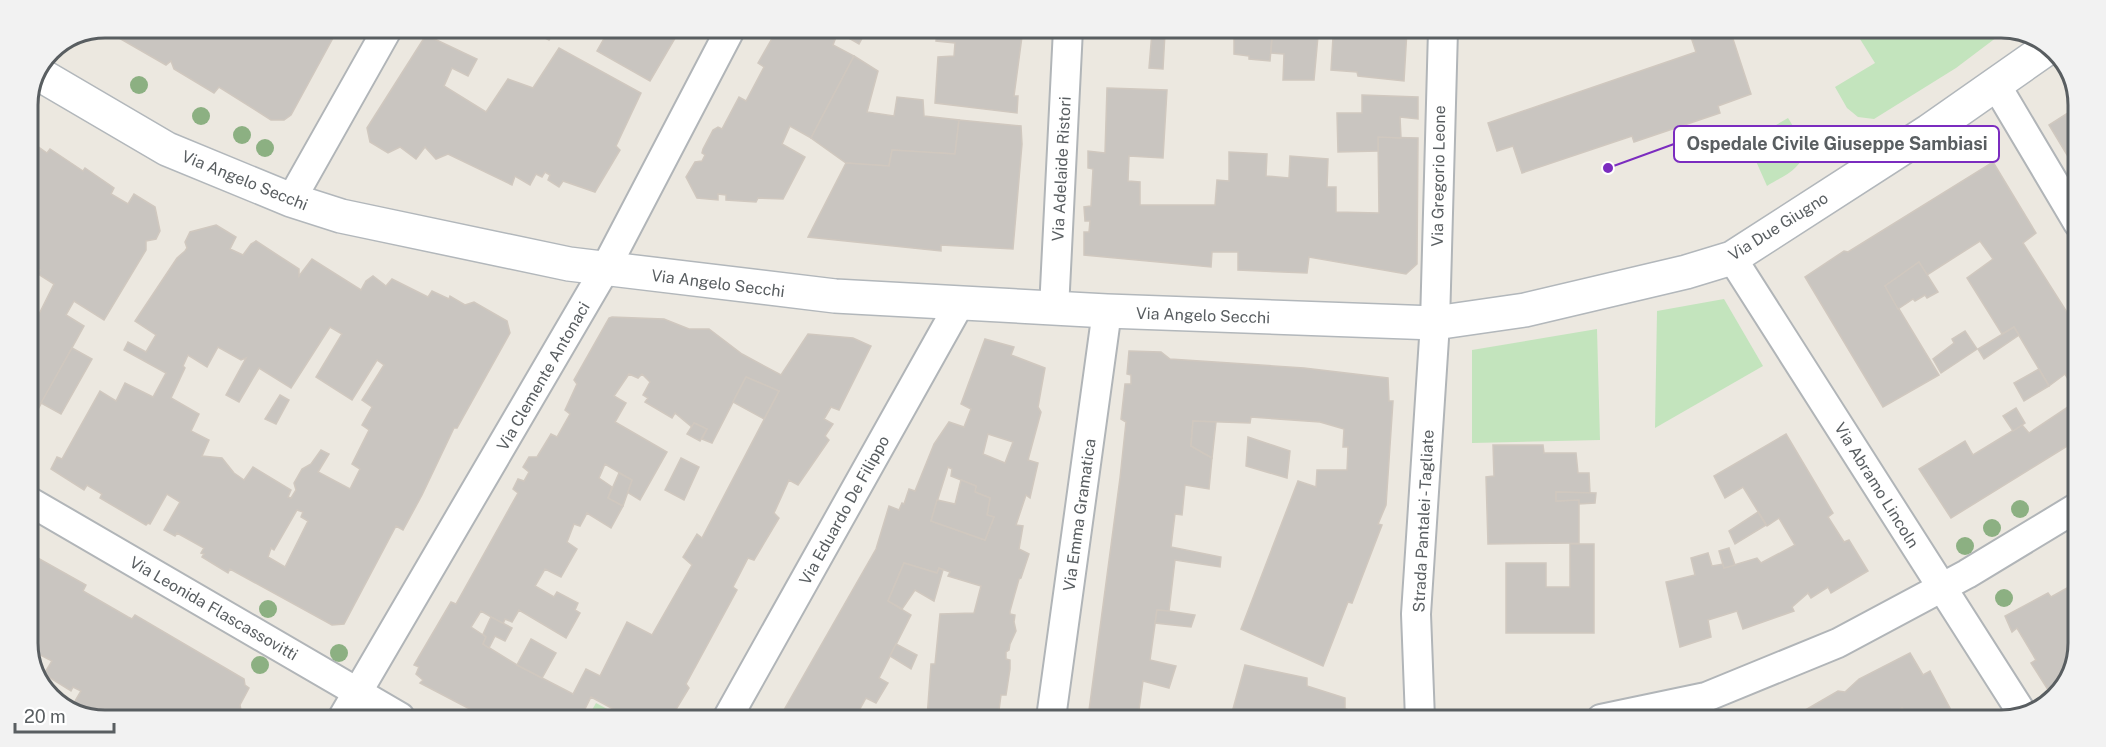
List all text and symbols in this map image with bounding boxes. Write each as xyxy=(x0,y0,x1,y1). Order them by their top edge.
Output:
street label: Via Adelaide Ristori xyxy=(1048,96,1075,242)
street label: Via Gregorio Leone xyxy=(1428,105,1449,247)
callout: Ospedale Civile Giuseppe Sambiasi xyxy=(1674,126,1999,162)
text: Ospedale Civile Giuseppe Sambiasi xyxy=(1687,133,1988,154)
street label: Via Angelo Secchi xyxy=(179,147,311,214)
street label: Via Due Giugno xyxy=(1725,188,1832,265)
street label: Via Angelo Secchi xyxy=(650,266,786,301)
street label: Via Clemente Antonaci xyxy=(493,299,594,454)
street label: Via Angelo Secchi xyxy=(1136,304,1270,327)
street label: Via Abramo Lincoln xyxy=(1830,419,1923,551)
street label: Strada Pantalei - Tagliate xyxy=(1409,429,1438,613)
street label: Via Eduardo De Filippo xyxy=(795,432,893,588)
street label: Via Emma Gramatica xyxy=(1059,437,1100,593)
street label: Via Leonida Flascassovitti xyxy=(126,552,301,664)
scale bar xyxy=(15,696,114,734)
text: 20 m xyxy=(24,706,66,727)

